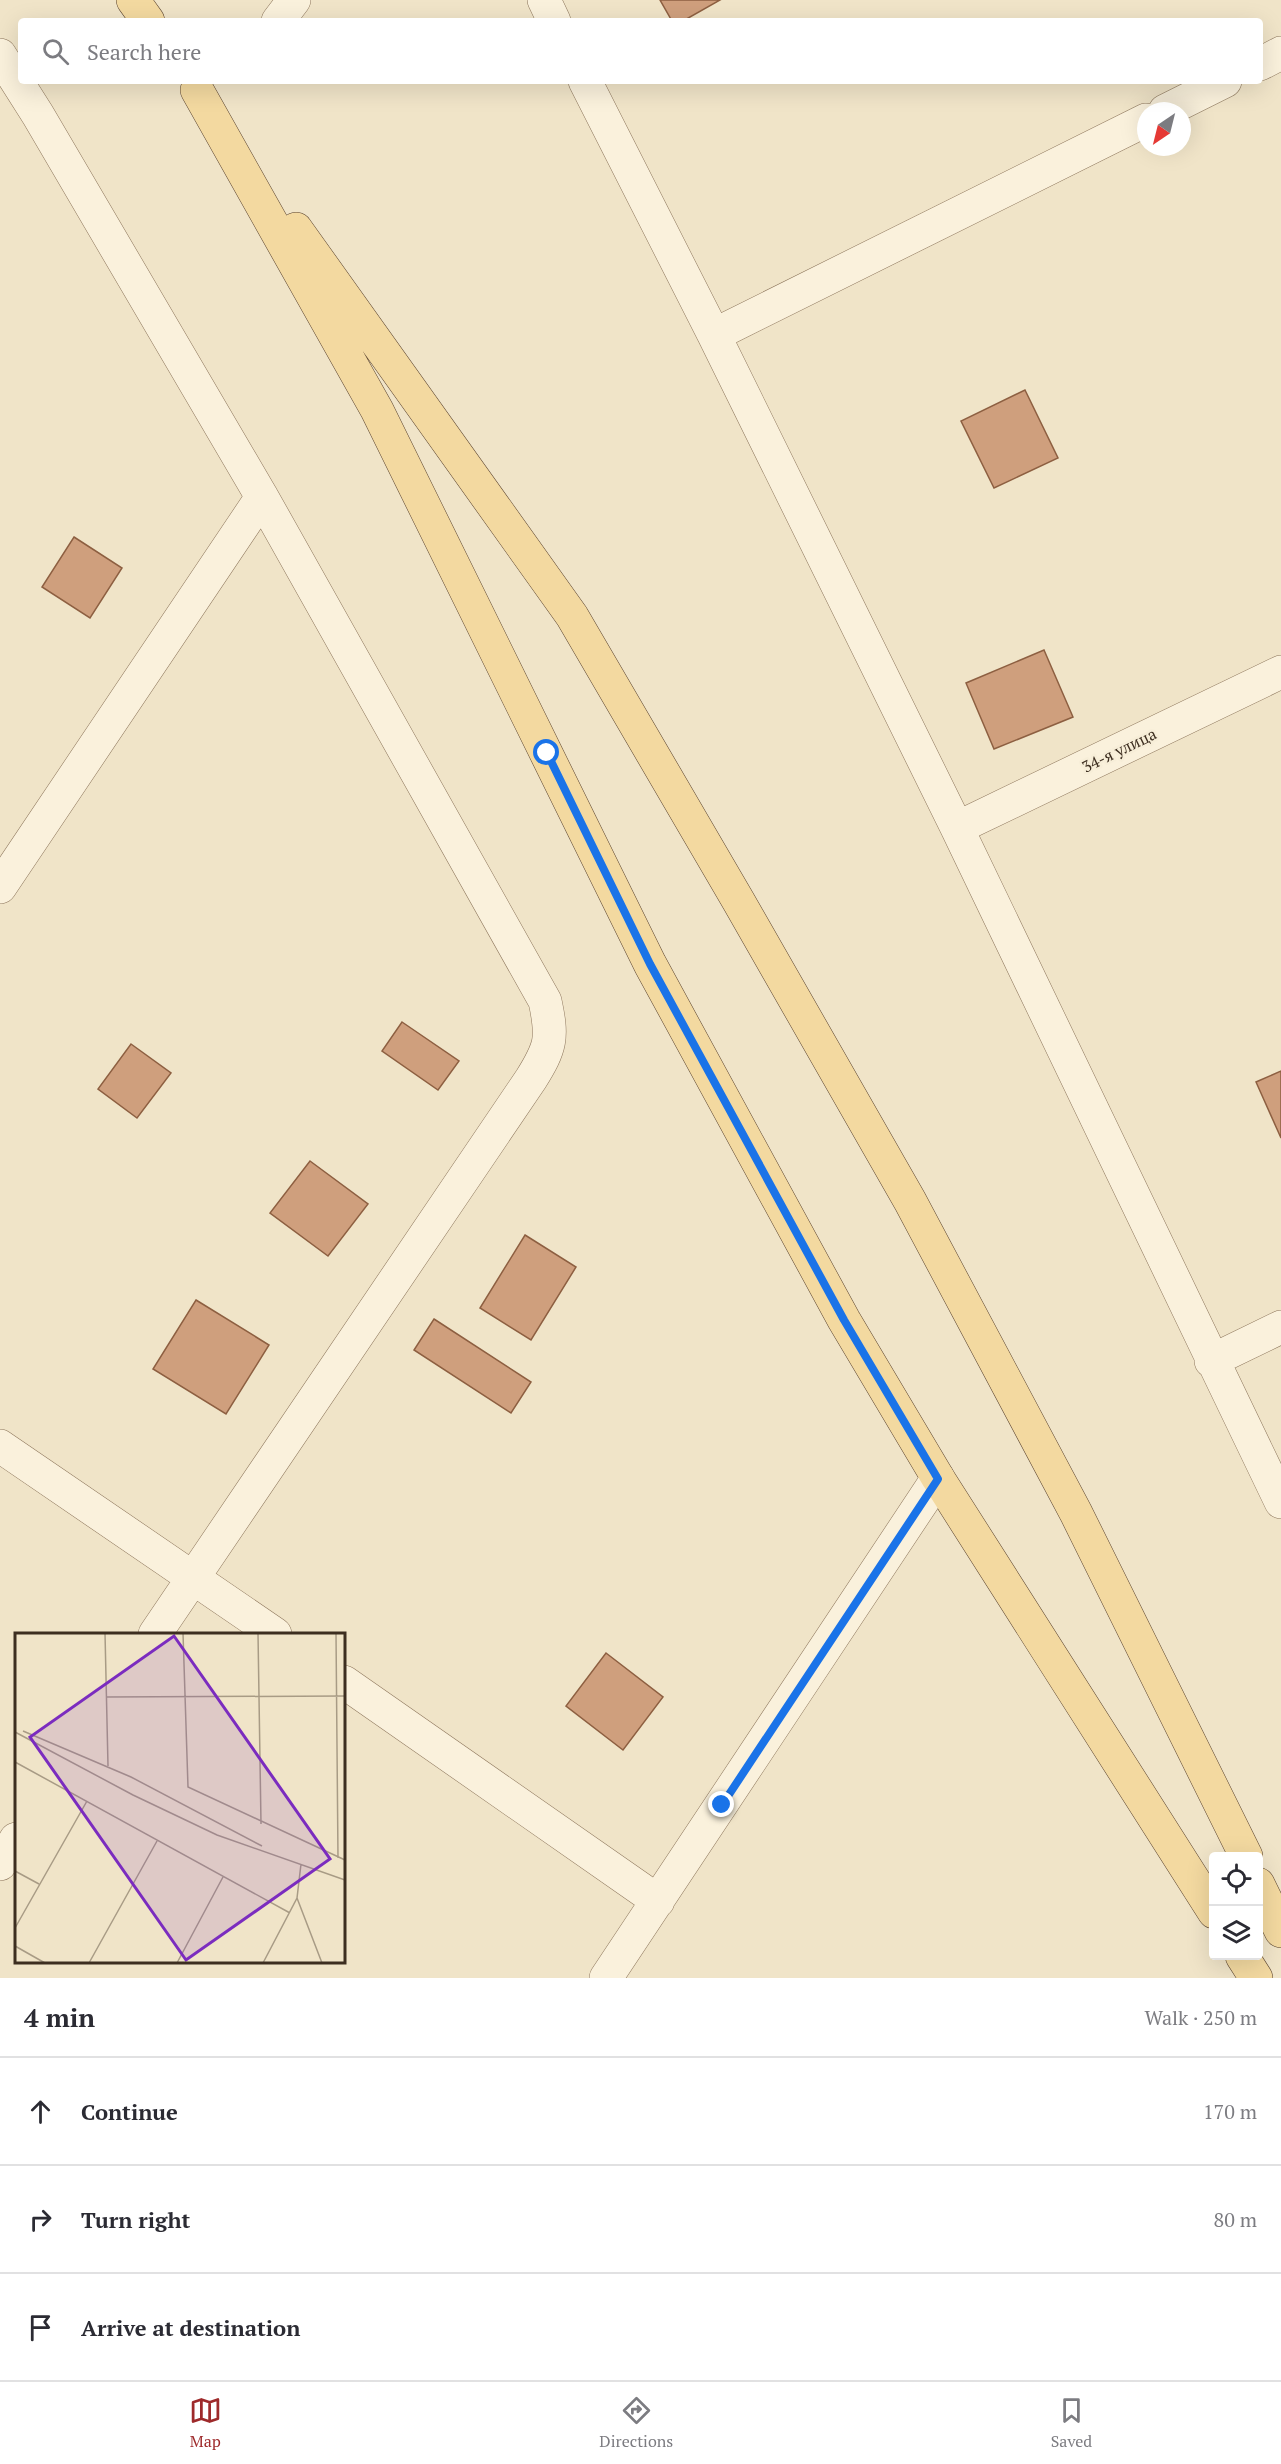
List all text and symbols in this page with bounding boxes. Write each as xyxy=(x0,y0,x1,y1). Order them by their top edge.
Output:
search box xyxy=(18,18,1263,84)
icon: search xyxy=(39,35,72,68)
text: Search here xyxy=(87,37,201,66)
north arrow xyxy=(1137,102,1191,156)
street label: 34-я улица xyxy=(1078,723,1160,777)
route start xyxy=(533,739,559,765)
inset map xyxy=(15,1633,345,1963)
route end xyxy=(708,1791,734,1817)
map controls xyxy=(1209,1852,1263,1960)
button: locate xyxy=(1209,1852,1263,1906)
button: layers xyxy=(1209,1906,1263,1960)
text: 4 min xyxy=(24,2000,95,2034)
text: Walk · 250 m xyxy=(1145,2004,1257,2031)
icon: ahead xyxy=(24,2095,57,2128)
text: Continue xyxy=(81,2097,178,2126)
text: 170 m xyxy=(1203,2098,1257,2125)
icon: right xyxy=(24,2203,57,2236)
text: Turn right xyxy=(81,2205,190,2234)
text: 80 m xyxy=(1214,2206,1257,2233)
icon: arrive xyxy=(24,2311,57,2344)
text: Arrive at destination xyxy=(81,2313,300,2342)
tab: Map xyxy=(189,2394,222,2452)
tab: Directions xyxy=(599,2394,673,2452)
tab: Saved xyxy=(1051,2394,1092,2452)

